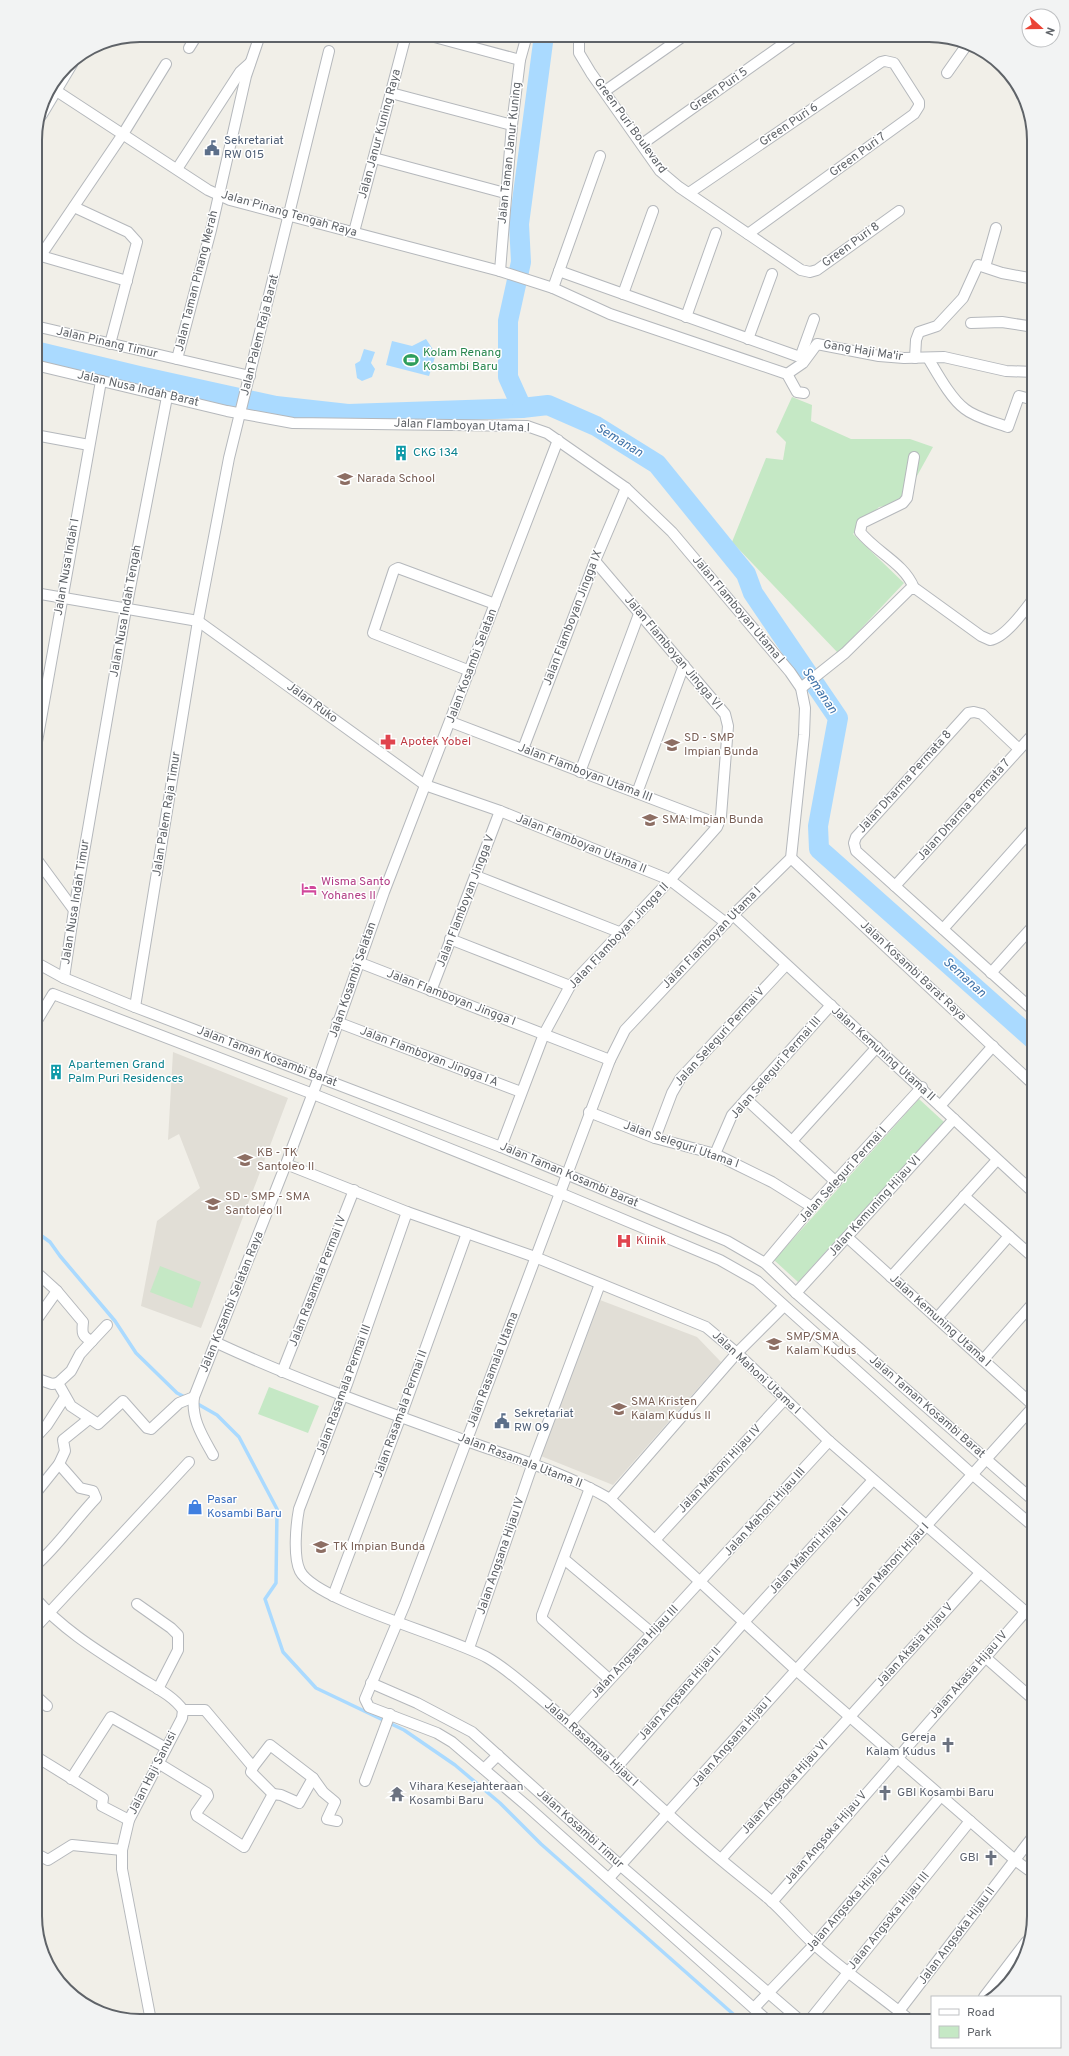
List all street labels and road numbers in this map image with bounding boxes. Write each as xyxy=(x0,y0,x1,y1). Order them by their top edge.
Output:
street label: Green Puri 5 xyxy=(687,64,751,116)
street label: Jalan Janur Kuning Raya xyxy=(355,67,405,201)
street label: Green Puri Boulevard xyxy=(590,75,670,177)
street label: Jalan Taman Janur Kuning xyxy=(495,81,525,225)
street label: Green Puri 6 xyxy=(757,100,821,150)
street label: Green Puri 7 xyxy=(827,129,889,181)
street label: Jalan Pinang Tengah Raya xyxy=(219,187,359,241)
street label: Jalan Taman Pinang Merah xyxy=(172,209,222,353)
street label: Green Puri 8 xyxy=(819,219,883,271)
street label: Jalan Palem Raja Barat xyxy=(237,273,283,397)
street label: Jalan Pinang Timur xyxy=(55,324,160,363)
street label: Gang Haji Ma'ir xyxy=(822,337,904,365)
street label: Jalan Nusa Indah Barat xyxy=(76,367,200,411)
street label: Jalan Flamboyan Utama I xyxy=(394,416,530,436)
street label: Jalan Nusa Indah I xyxy=(51,517,83,617)
street label: Jalan Nusa Indah Tengah xyxy=(107,544,145,678)
street label: Jalan Flamboyan Jingga IX xyxy=(540,548,606,688)
street label: Jalan Flamboyan Utama I xyxy=(688,553,788,667)
street label: Jalan Flamboyan Jingga VI xyxy=(621,593,725,713)
street label: Jalan Kosambi Selatan xyxy=(443,606,501,726)
street label: Jalan Ruko xyxy=(283,679,341,727)
street label: Jalan Dharma Permata 8 xyxy=(854,727,956,837)
street label: Jalan Flamboyan Utama III xyxy=(515,740,655,806)
street label: Jalan Palem Raja Timur xyxy=(149,750,185,878)
street label: Jalan Dharma Permata 7 xyxy=(914,756,1014,864)
street label: Jalan Flamboyan Utama II xyxy=(513,810,649,878)
street label: Jalan Flamboyan Jingga V xyxy=(433,832,499,970)
street label: Jalan Nusa Indah Timur xyxy=(58,838,94,966)
street label: Jalan Flamboyan Jingga II xyxy=(565,879,673,993)
street label: Jalan Flamboyan Utama I xyxy=(659,883,765,993)
street label: Jalan Kosambi Barat Raya xyxy=(856,917,970,1025)
street label: Jalan Kosambi Selatan xyxy=(326,920,380,1040)
street label: Jalan Flamboyan Jingga I xyxy=(384,966,518,1030)
street label: Jalan Seleguri Permai V xyxy=(671,984,769,1090)
street label: Jalan Kemuning Utama II xyxy=(828,1003,938,1105)
street label: Jalan Seleguri Permai III xyxy=(727,1013,825,1123)
street label: Jalan Taman Kosambi Barat xyxy=(195,1023,339,1091)
street label: Jalan Flamboyan Jingga I A xyxy=(357,1023,501,1091)
street label: Jalan Seleguri Utama I xyxy=(621,1118,741,1172)
street label: Jalan Seleguri Permai I xyxy=(796,1124,890,1226)
street label: Jalan Taman Kosambi Barat xyxy=(497,1139,641,1211)
street label: Jalan Kemuning Hijau VI xyxy=(825,1152,925,1260)
street label: Jalan Rasamala Permai IV xyxy=(286,1213,351,1349)
street label: Jalan Kosambi Selatan Raya xyxy=(196,1229,268,1375)
street label: Jalan Kemuning Utama I xyxy=(886,1271,994,1371)
street label: Jalan Rasamala Utama xyxy=(464,1310,522,1430)
street label: Jalan Rasamala Permai III xyxy=(313,1322,375,1458)
street label: Jalan Mahoni Utama I xyxy=(708,1328,804,1418)
street label: Jalan Rasamala Permai II xyxy=(370,1348,432,1480)
street label: Jalan Taman Kosambi Barat xyxy=(866,1352,988,1462)
street label: Jalan Mahoni Hijau IV xyxy=(675,1421,765,1517)
street label: Jalan Rasamala Utama II xyxy=(455,1430,585,1492)
street label: Jalan Mahoni Hijau III xyxy=(721,1465,809,1559)
street label: Jalan Angsana Hijau IV xyxy=(473,1495,529,1617)
street label: Jalan Mahoni Hijau II xyxy=(766,1505,852,1597)
street label: Jalan Mahoni Hijau I xyxy=(849,1520,933,1610)
street label: Jalan Akasia Hijau V xyxy=(873,1599,957,1690)
street label: Jalan Angsana Hijau III xyxy=(588,1602,682,1702)
street label: Jalan Akasia Hijau IV xyxy=(926,1627,1012,1722)
street label: Jalan Angsana Hijau II xyxy=(635,1644,725,1744)
street label: Jalan Angsana Hijau I xyxy=(688,1693,776,1791)
street label: Jalan Rasamala Hijau I xyxy=(541,1698,641,1790)
street label: Jalan Haji Sanusi xyxy=(125,1729,181,1817)
street label: Jalan Angsoka Hijau VI xyxy=(738,1736,832,1838)
street label: Jalan Kosambi Timur xyxy=(533,1785,627,1873)
street label: Jalan Angsoka Hijau V xyxy=(781,1788,871,1888)
street label: Jalan Angsoka Hijau IV xyxy=(803,1852,895,1956)
street label: Jalan Angsoka Hijau III xyxy=(844,1869,934,1973)
street label: Jalan Angsoka Hijau II xyxy=(915,1884,999,1988)

